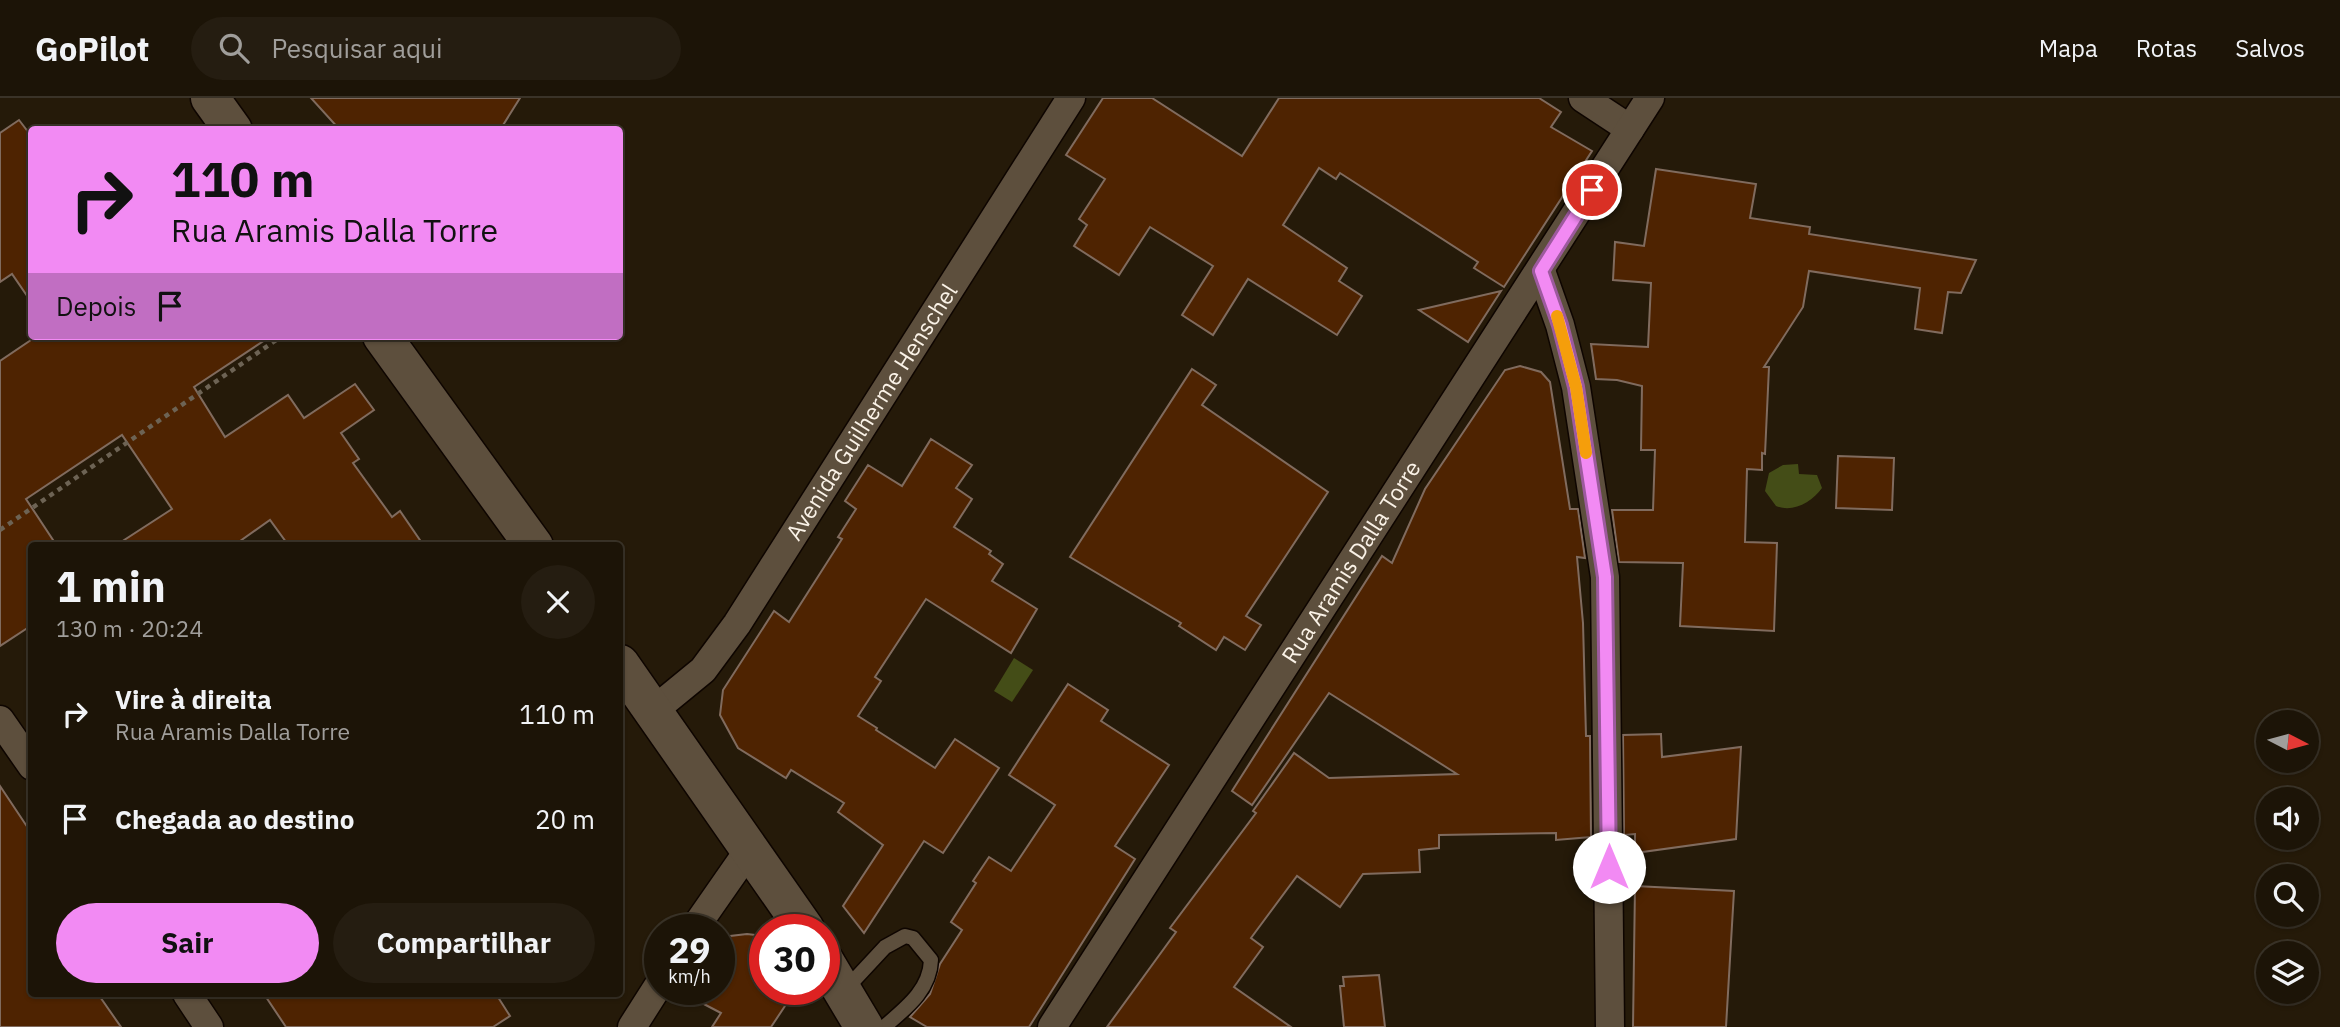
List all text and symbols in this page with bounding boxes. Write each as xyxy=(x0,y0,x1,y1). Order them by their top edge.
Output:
search box xyxy=(191,17,681,80)
text: GoPilot xyxy=(35,27,149,70)
icon: search xyxy=(215,29,253,67)
text: Pesquisar aqui xyxy=(271,31,442,65)
text: Mapa xyxy=(2039,32,2098,64)
text: Rotas xyxy=(2136,32,2197,64)
text: Salvos xyxy=(2235,32,2305,64)
text: 110 m xyxy=(171,147,315,210)
icon: right xyxy=(56,154,147,245)
pin xyxy=(1562,160,1622,220)
icon: arrive xyxy=(1573,171,1611,209)
text: Rua Aramis Dalla Torre xyxy=(171,209,498,251)
street label: Avenida Guilherme Henschel xyxy=(778,278,963,545)
icon: arrive xyxy=(151,287,189,325)
text: Depois xyxy=(56,289,137,323)
street label: Rua Aramis Dalla Torre xyxy=(1274,454,1427,669)
text: 1 min xyxy=(56,559,166,614)
button: close xyxy=(521,565,595,639)
text: 130 m · 20:24 xyxy=(56,613,203,643)
text: Vire à direita xyxy=(115,682,272,716)
icon: right xyxy=(56,695,94,733)
text: 110 m xyxy=(519,697,595,731)
north arrow xyxy=(2256,710,2319,774)
map controls xyxy=(2256,710,2319,1004)
text: Rua Aramis Dalla Torre xyxy=(115,716,350,746)
button: sound xyxy=(2256,787,2319,850)
icon: arrive xyxy=(56,800,94,838)
text: Chegada ao destino xyxy=(115,802,354,836)
text: 20 m xyxy=(535,802,595,836)
position arrow xyxy=(1572,830,1646,904)
button: search xyxy=(2256,864,2319,927)
button: Sair xyxy=(56,903,319,983)
button: Compartilhar xyxy=(333,903,595,983)
speed limit sign: 30 xyxy=(749,914,840,1005)
text: 29 xyxy=(668,927,711,973)
button: layers xyxy=(2256,941,2319,1004)
text: km/h xyxy=(668,965,711,988)

